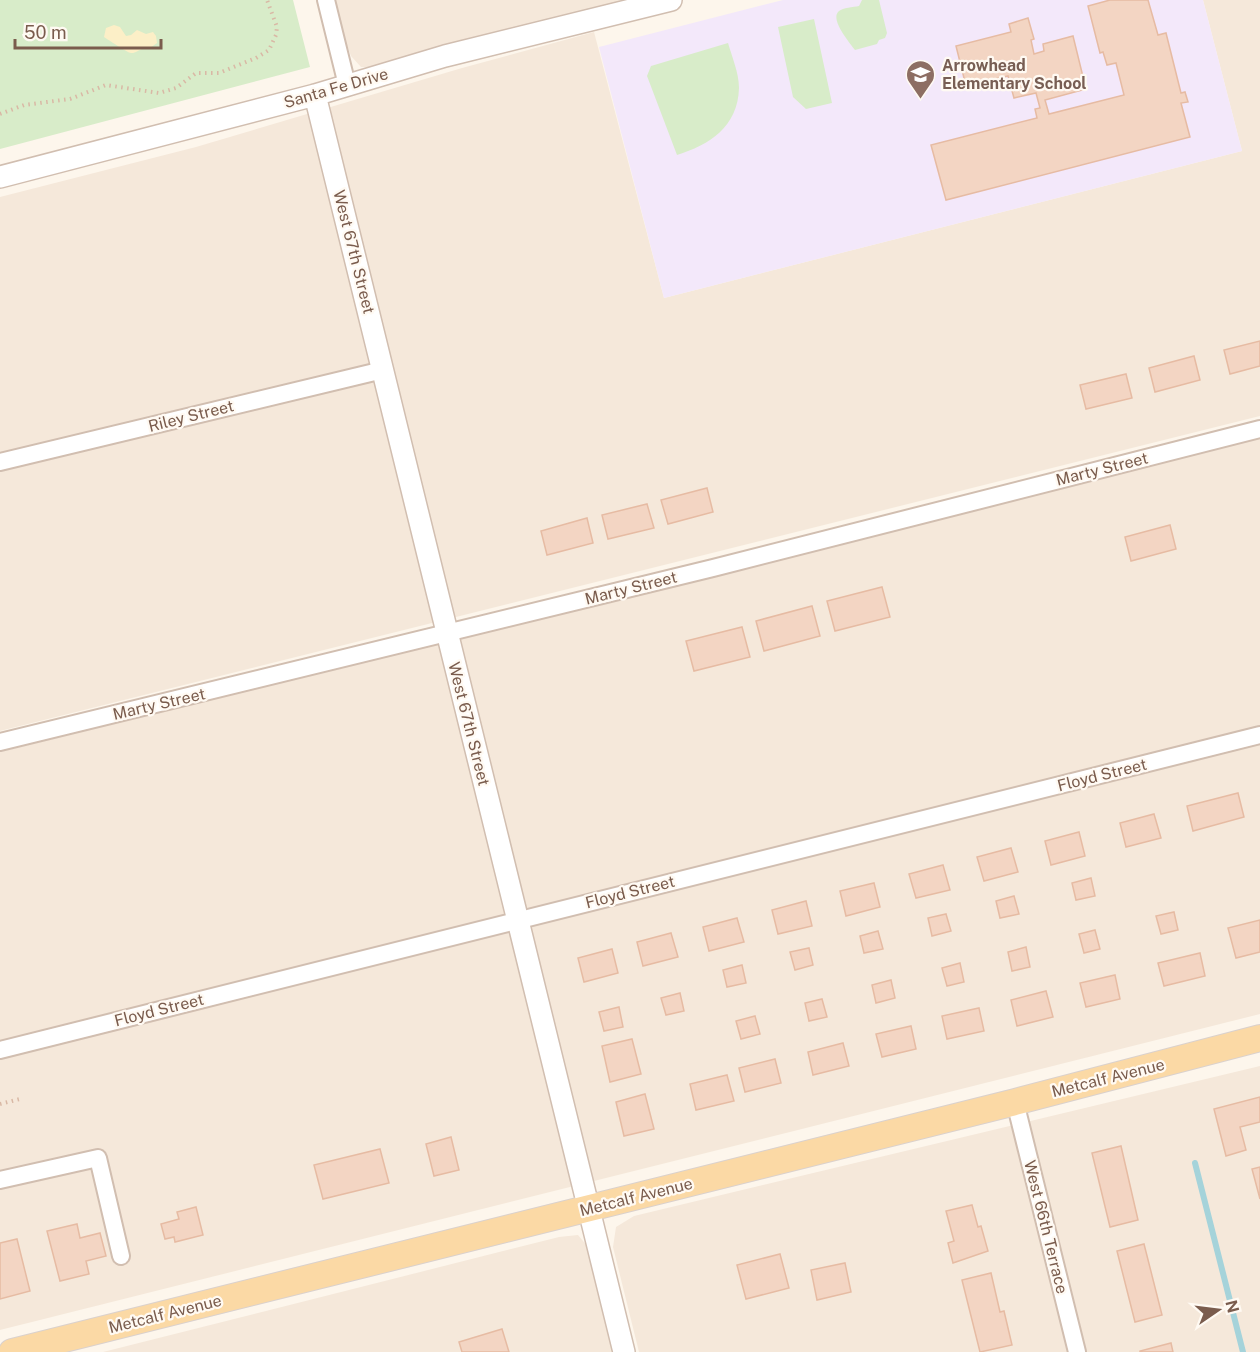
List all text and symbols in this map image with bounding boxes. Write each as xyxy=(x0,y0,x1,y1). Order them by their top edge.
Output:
scale bar xyxy=(15,12,160,50)
text: 50 m xyxy=(24,22,67,43)
place label: Arrowhead Elementary School xyxy=(942,56,1087,93)
school or university icon: Arrowhead Elementary School xyxy=(905,58,937,100)
street label: Santa Fe Drive xyxy=(282,64,390,112)
street label: West 67th Street xyxy=(329,188,379,316)
street label: Riley Street xyxy=(146,396,236,436)
street label: Marty Street xyxy=(1054,448,1150,490)
street label: Marty Street xyxy=(583,567,679,609)
street label: West 67th Street xyxy=(444,660,494,788)
street label: Marty Street xyxy=(111,684,207,724)
street label: Floyd Street xyxy=(1055,755,1149,795)
street label: Floyd Street xyxy=(583,872,677,912)
street label: Floyd Street xyxy=(112,990,206,1030)
street label: Metcalf Avenue xyxy=(1049,1055,1167,1101)
street label: West 66th Terrace xyxy=(1020,1158,1072,1296)
street label: Metcalf Avenue xyxy=(577,1174,695,1220)
north arrow xyxy=(1188,1280,1248,1340)
street label: Metcalf Avenue xyxy=(106,1291,224,1337)
text: N xyxy=(1221,1298,1243,1315)

